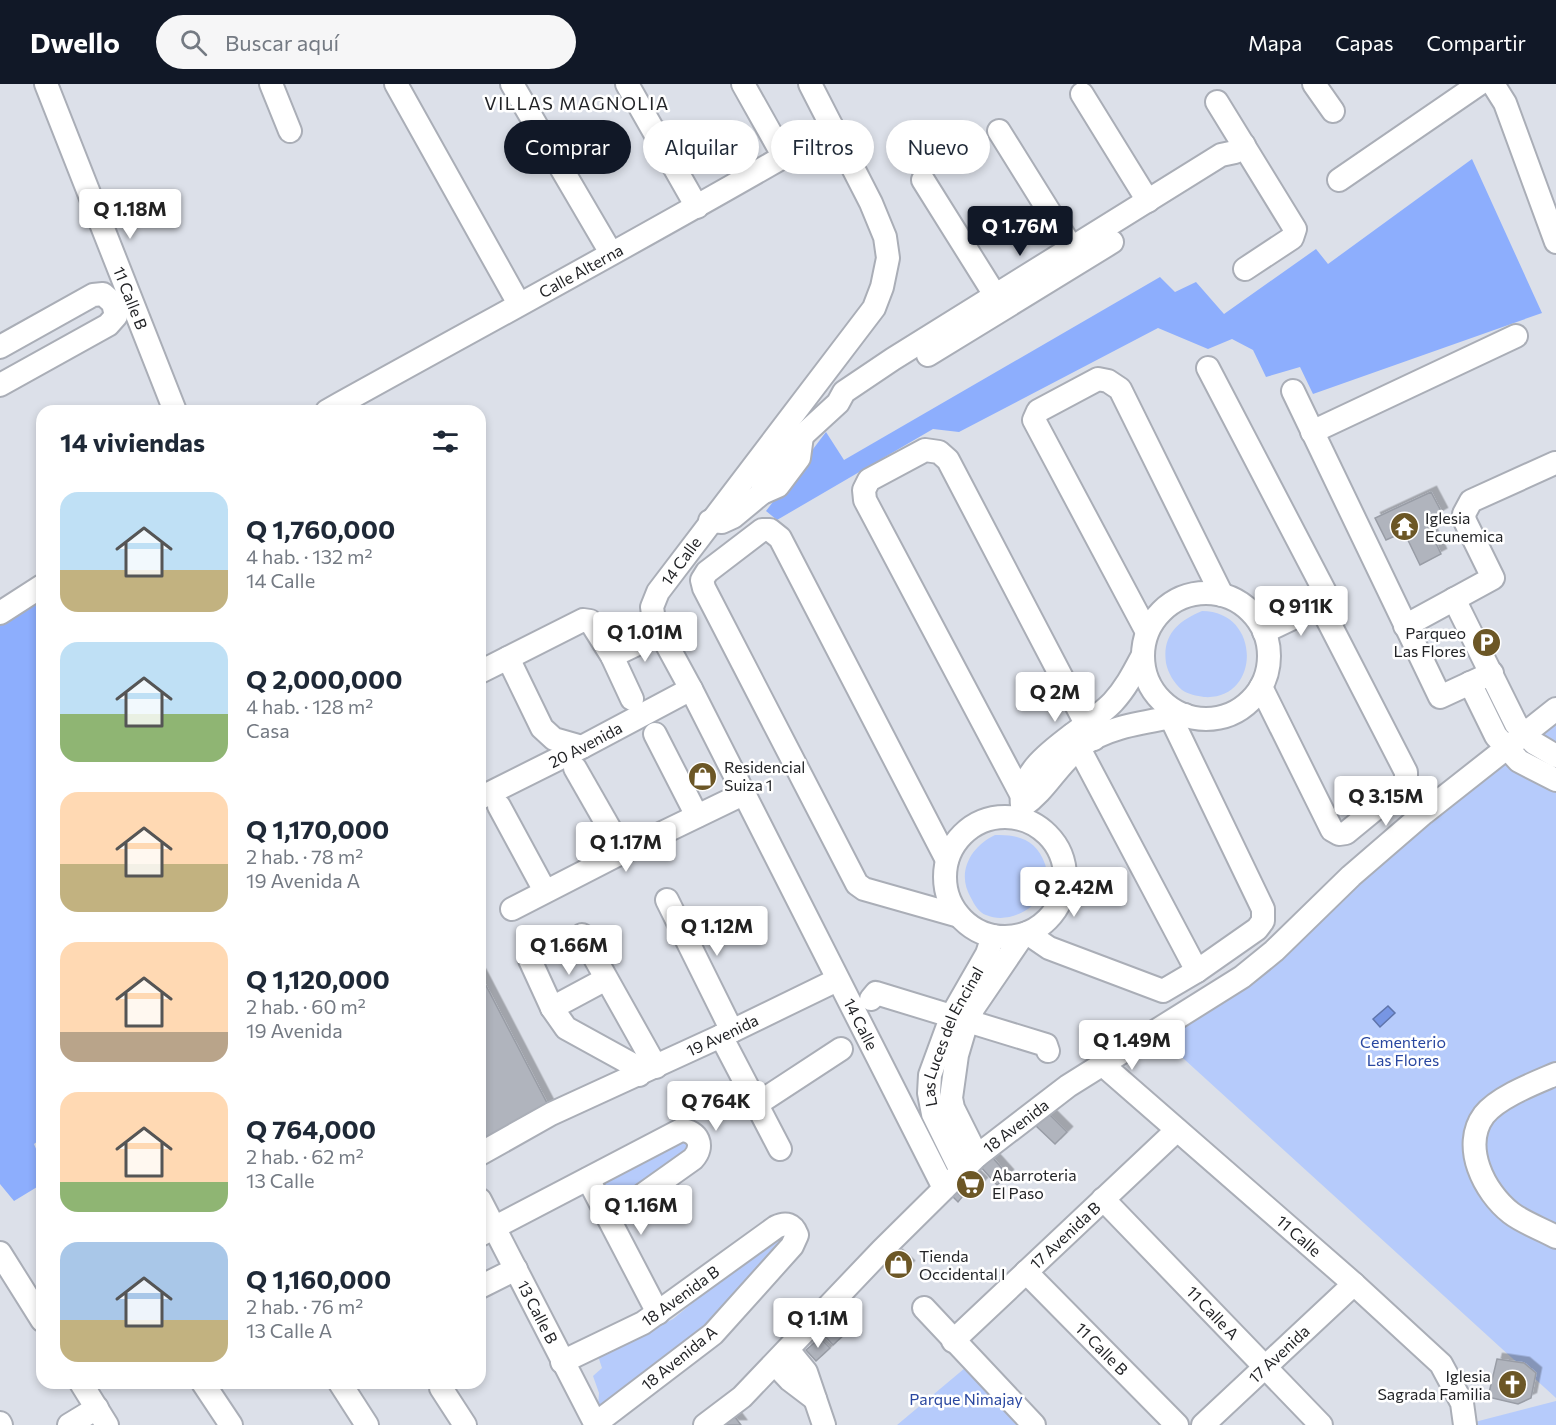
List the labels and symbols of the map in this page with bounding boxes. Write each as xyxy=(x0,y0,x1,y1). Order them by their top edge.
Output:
district label: VILLAS MAGNOLIA xyxy=(484,92,670,114)
pin: Q 1.18M xyxy=(75,189,185,240)
pin: Q 1.76M xyxy=(965,206,1075,257)
street label: Calle Alterna xyxy=(535,240,626,301)
street label: 11 Calle B xyxy=(110,264,152,332)
place label: Iglesia Ecunemica xyxy=(1425,508,1503,545)
temple icon: Iglesia Ecunemica xyxy=(1388,511,1420,543)
street label: 14 Calle xyxy=(657,533,705,589)
pin: Q 911K xyxy=(1252,586,1350,637)
pin: Q 1.01M xyxy=(590,612,700,663)
place label: Parqueo Las Flores xyxy=(1393,623,1466,660)
parking icon: Parqueo Las Flores xyxy=(1471,626,1503,658)
pin: Q 2M xyxy=(1019,672,1091,723)
street label: 20 Avenida xyxy=(545,717,625,771)
place label: Residencial Suiza 1 xyxy=(724,757,805,794)
shop icon: Residencial Suiza 1 xyxy=(687,760,719,792)
pin: Q 3.15M xyxy=(1331,776,1441,827)
pin: Q 1.17M xyxy=(571,822,681,873)
pin: Q 2.42M xyxy=(1019,867,1129,918)
pin: Q 1.12M xyxy=(662,906,772,957)
pin: Q 1.66M xyxy=(514,925,624,976)
street label: Las Luces del Encinal xyxy=(918,963,987,1108)
street label: 14 Calle xyxy=(840,995,882,1053)
street label: 19 Avenida xyxy=(683,1010,761,1060)
pin: Q 1.49M xyxy=(1077,1020,1187,1071)
park label: Cementerio Las Flores xyxy=(1360,1032,1446,1069)
pin: Q 764K xyxy=(667,1081,765,1132)
street label: 18 Avenida xyxy=(979,1095,1052,1157)
place label: Abarroteria El Paso xyxy=(992,1165,1077,1202)
supermarket icon: Abarroteria El Paso xyxy=(955,1168,987,1200)
pin: Q 1.16M xyxy=(586,1185,696,1236)
street label: 17 Avenida B xyxy=(1026,1197,1104,1273)
street label: 11 Calle xyxy=(1273,1211,1325,1260)
place label: Tienda Occidental I xyxy=(919,1246,1005,1283)
shop icon: Tienda Occidental I xyxy=(882,1249,914,1281)
street label: 18 Avenida B xyxy=(638,1261,722,1330)
street label: 13 Calle B xyxy=(514,1277,562,1347)
street label: 11 Calle A xyxy=(1183,1282,1243,1343)
pin: Q 1.1M xyxy=(769,1298,867,1349)
street label: 11 Calle B xyxy=(1072,1318,1132,1379)
street label: 18 Avenida A xyxy=(637,1321,720,1394)
street label: 17 Avenida xyxy=(1244,1321,1313,1387)
place label: Iglesia Sagrada Familia xyxy=(1377,1366,1491,1403)
church icon: Iglesia Sagrada Familia xyxy=(1496,1369,1528,1401)
park label: Parque Nimajay xyxy=(909,1389,1023,1408)

